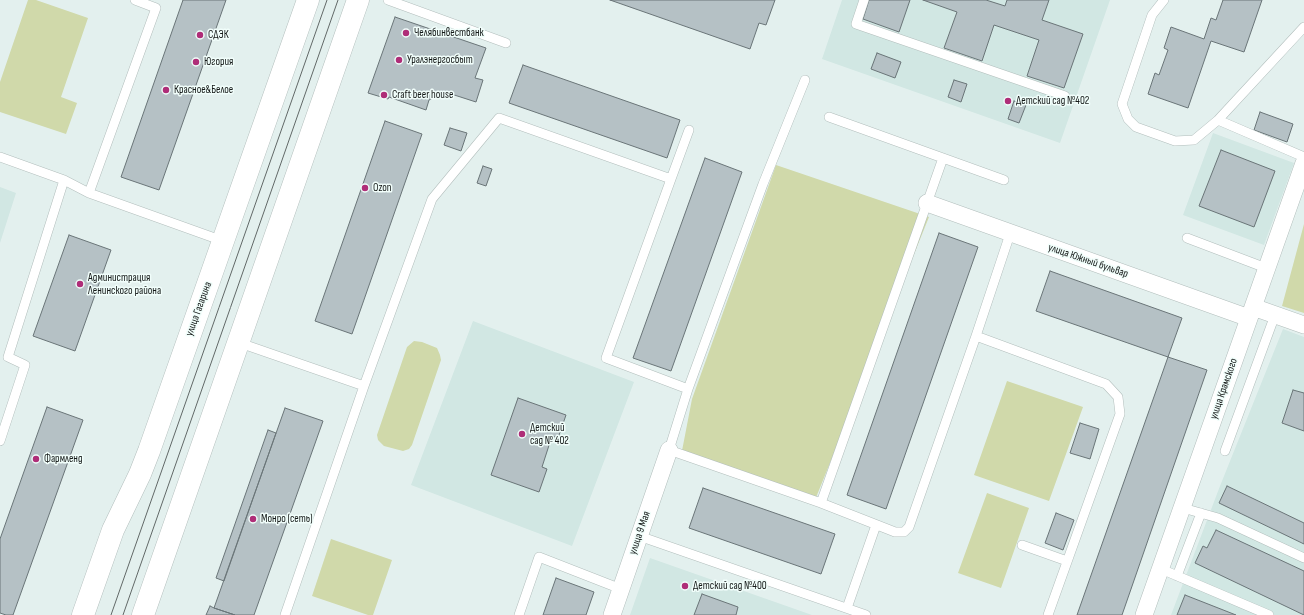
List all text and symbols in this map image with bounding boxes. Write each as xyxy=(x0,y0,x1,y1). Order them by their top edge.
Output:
place label: Челябинвестбанк xyxy=(414,26,484,40)
place label: СДЭК xyxy=(208,28,229,42)
marker: Челябинвестбанк xyxy=(401,28,411,38)
marker: СДЭК xyxy=(195,30,205,40)
place label: Уралэнергосбыт xyxy=(407,53,473,67)
place label: Югория xyxy=(204,55,233,69)
marker: Уралэнергосбыт xyxy=(394,55,404,65)
marker: Югория xyxy=(191,57,201,67)
place label: Красное&Белое xyxy=(174,83,233,97)
marker: Красное&Белое xyxy=(161,85,171,95)
place label: Craft beer house xyxy=(392,88,453,102)
marker: Craft beer house xyxy=(379,90,389,100)
place label: Детский сад №402 xyxy=(1016,94,1089,108)
marker: Детский сад №402 xyxy=(1003,96,1013,106)
place label: Ozon xyxy=(373,181,391,195)
marker: Ozon xyxy=(360,183,370,193)
street label: улица Южный бульвар xyxy=(1046,241,1130,281)
place label: Администрация Ленинского района xyxy=(88,271,161,297)
marker: Администрация Ленинского района xyxy=(75,279,85,289)
street label: улица Гагарина xyxy=(183,280,215,338)
street label: улица Крамского xyxy=(1207,357,1241,421)
place label: Детский сад № 402 xyxy=(530,421,569,447)
marker: Детский сад № 402 xyxy=(517,429,527,439)
place label: Фармленд xyxy=(44,452,82,466)
marker: Фармленд xyxy=(31,454,41,464)
street label: улица 9 Мая xyxy=(626,510,654,556)
place label: Монро (сеть) xyxy=(261,512,313,526)
marker: Монро (сеть) xyxy=(248,514,258,524)
place label: Детский сад №400 xyxy=(693,579,767,593)
marker: Детский сад №400 xyxy=(680,581,690,591)

